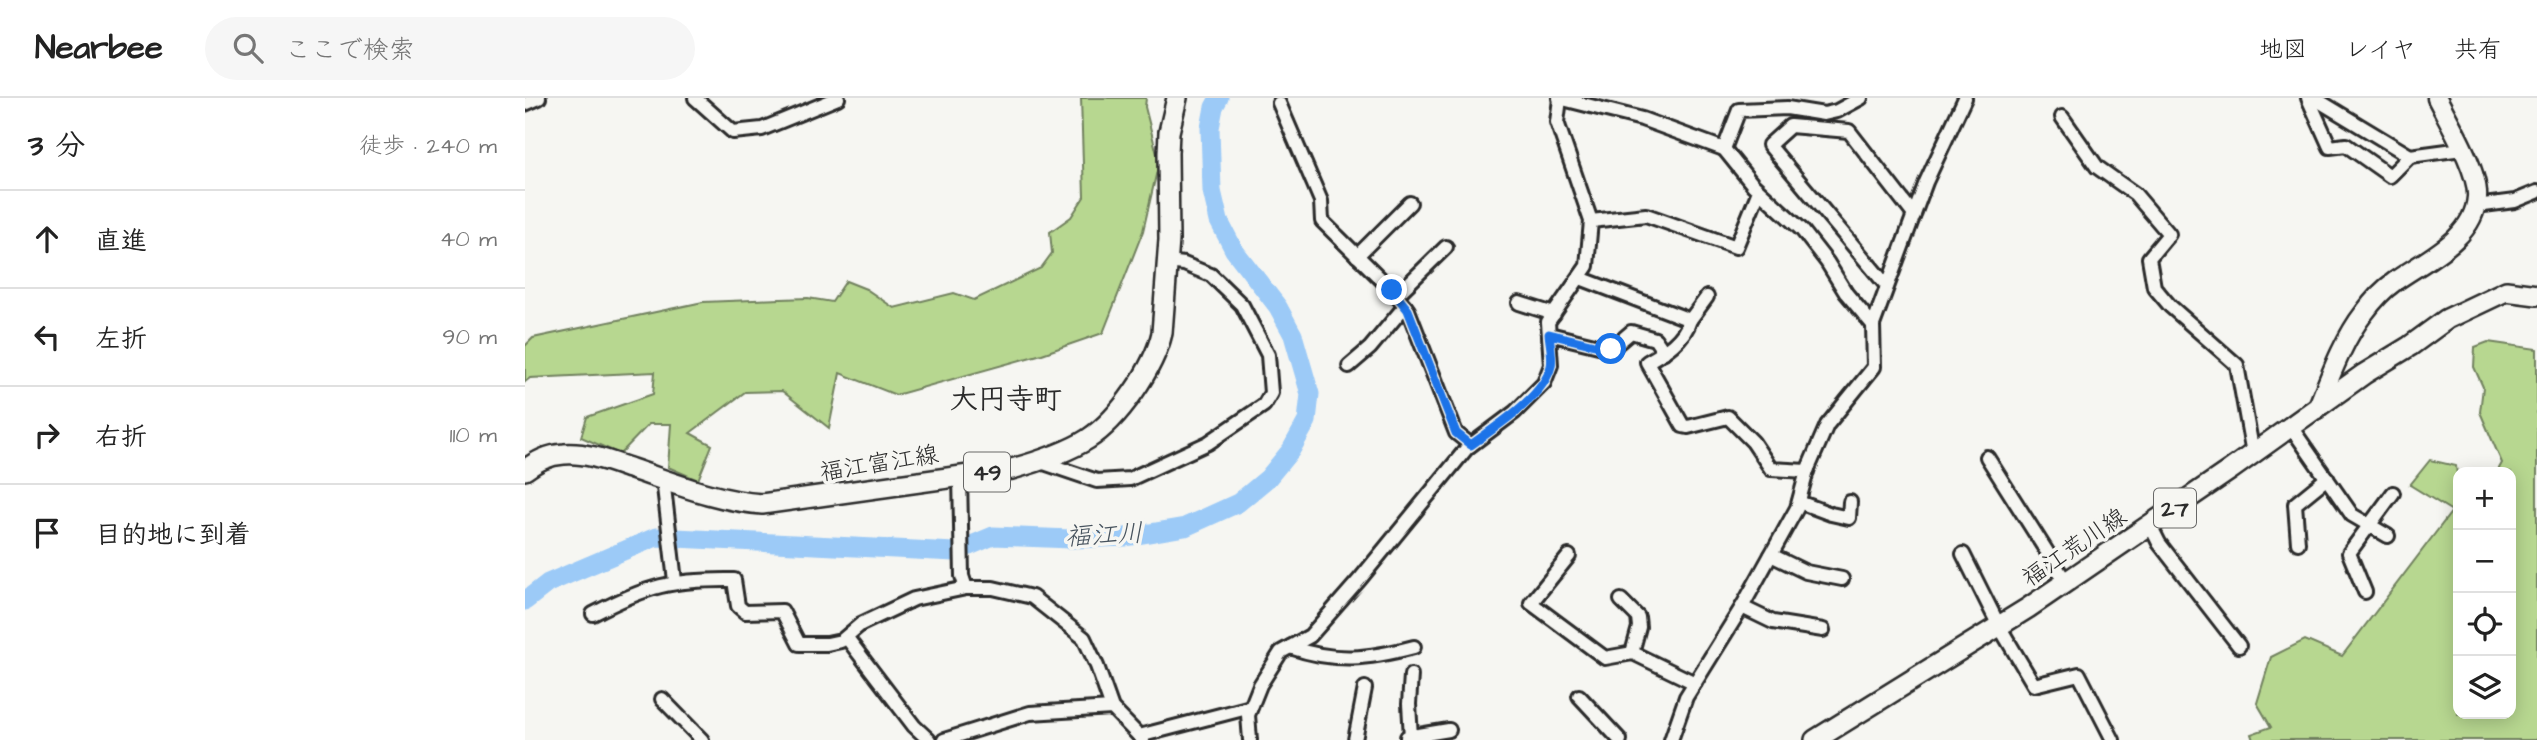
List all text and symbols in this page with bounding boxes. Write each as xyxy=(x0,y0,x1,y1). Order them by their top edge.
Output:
search box xyxy=(205,17,695,80)
text: Nearbee xyxy=(35,25,163,71)
icon: search xyxy=(229,29,267,67)
text: ここで検索 xyxy=(285,32,415,68)
text: 地図 xyxy=(2259,33,2307,67)
text: レイヤ xyxy=(2345,33,2416,67)
text: 共有 xyxy=(2454,33,2502,67)
text: 3 分 xyxy=(28,125,85,167)
text: 徒歩 · 240 m xyxy=(359,130,497,162)
icon: ahead xyxy=(28,220,66,258)
text: 直進 xyxy=(95,223,147,259)
text: 40 m xyxy=(440,223,497,255)
route end xyxy=(1376,274,1407,305)
icon: left xyxy=(28,318,66,356)
text: 左折 xyxy=(95,321,147,357)
text: 90 m xyxy=(442,321,497,353)
route start xyxy=(1595,333,1626,364)
district label: 大円寺町 xyxy=(950,380,1062,419)
icon: right xyxy=(28,416,66,454)
text: 右折 xyxy=(95,419,147,455)
text: 110 m xyxy=(449,419,497,451)
street label: 福江富江線 xyxy=(817,438,941,490)
road number: 49 xyxy=(964,452,1010,492)
map controls xyxy=(2453,467,2516,719)
button: + xyxy=(2453,467,2516,530)
road number: 27 xyxy=(2154,488,2196,528)
street label: 福江荒川線 xyxy=(2015,500,2134,595)
icon: arrive xyxy=(28,514,66,552)
water label: 福江川 xyxy=(1064,515,1144,555)
text: 目的地に到着 xyxy=(95,517,251,553)
button: − xyxy=(2453,530,2516,593)
button: locate xyxy=(2453,593,2516,656)
button: layers xyxy=(2453,656,2516,719)

